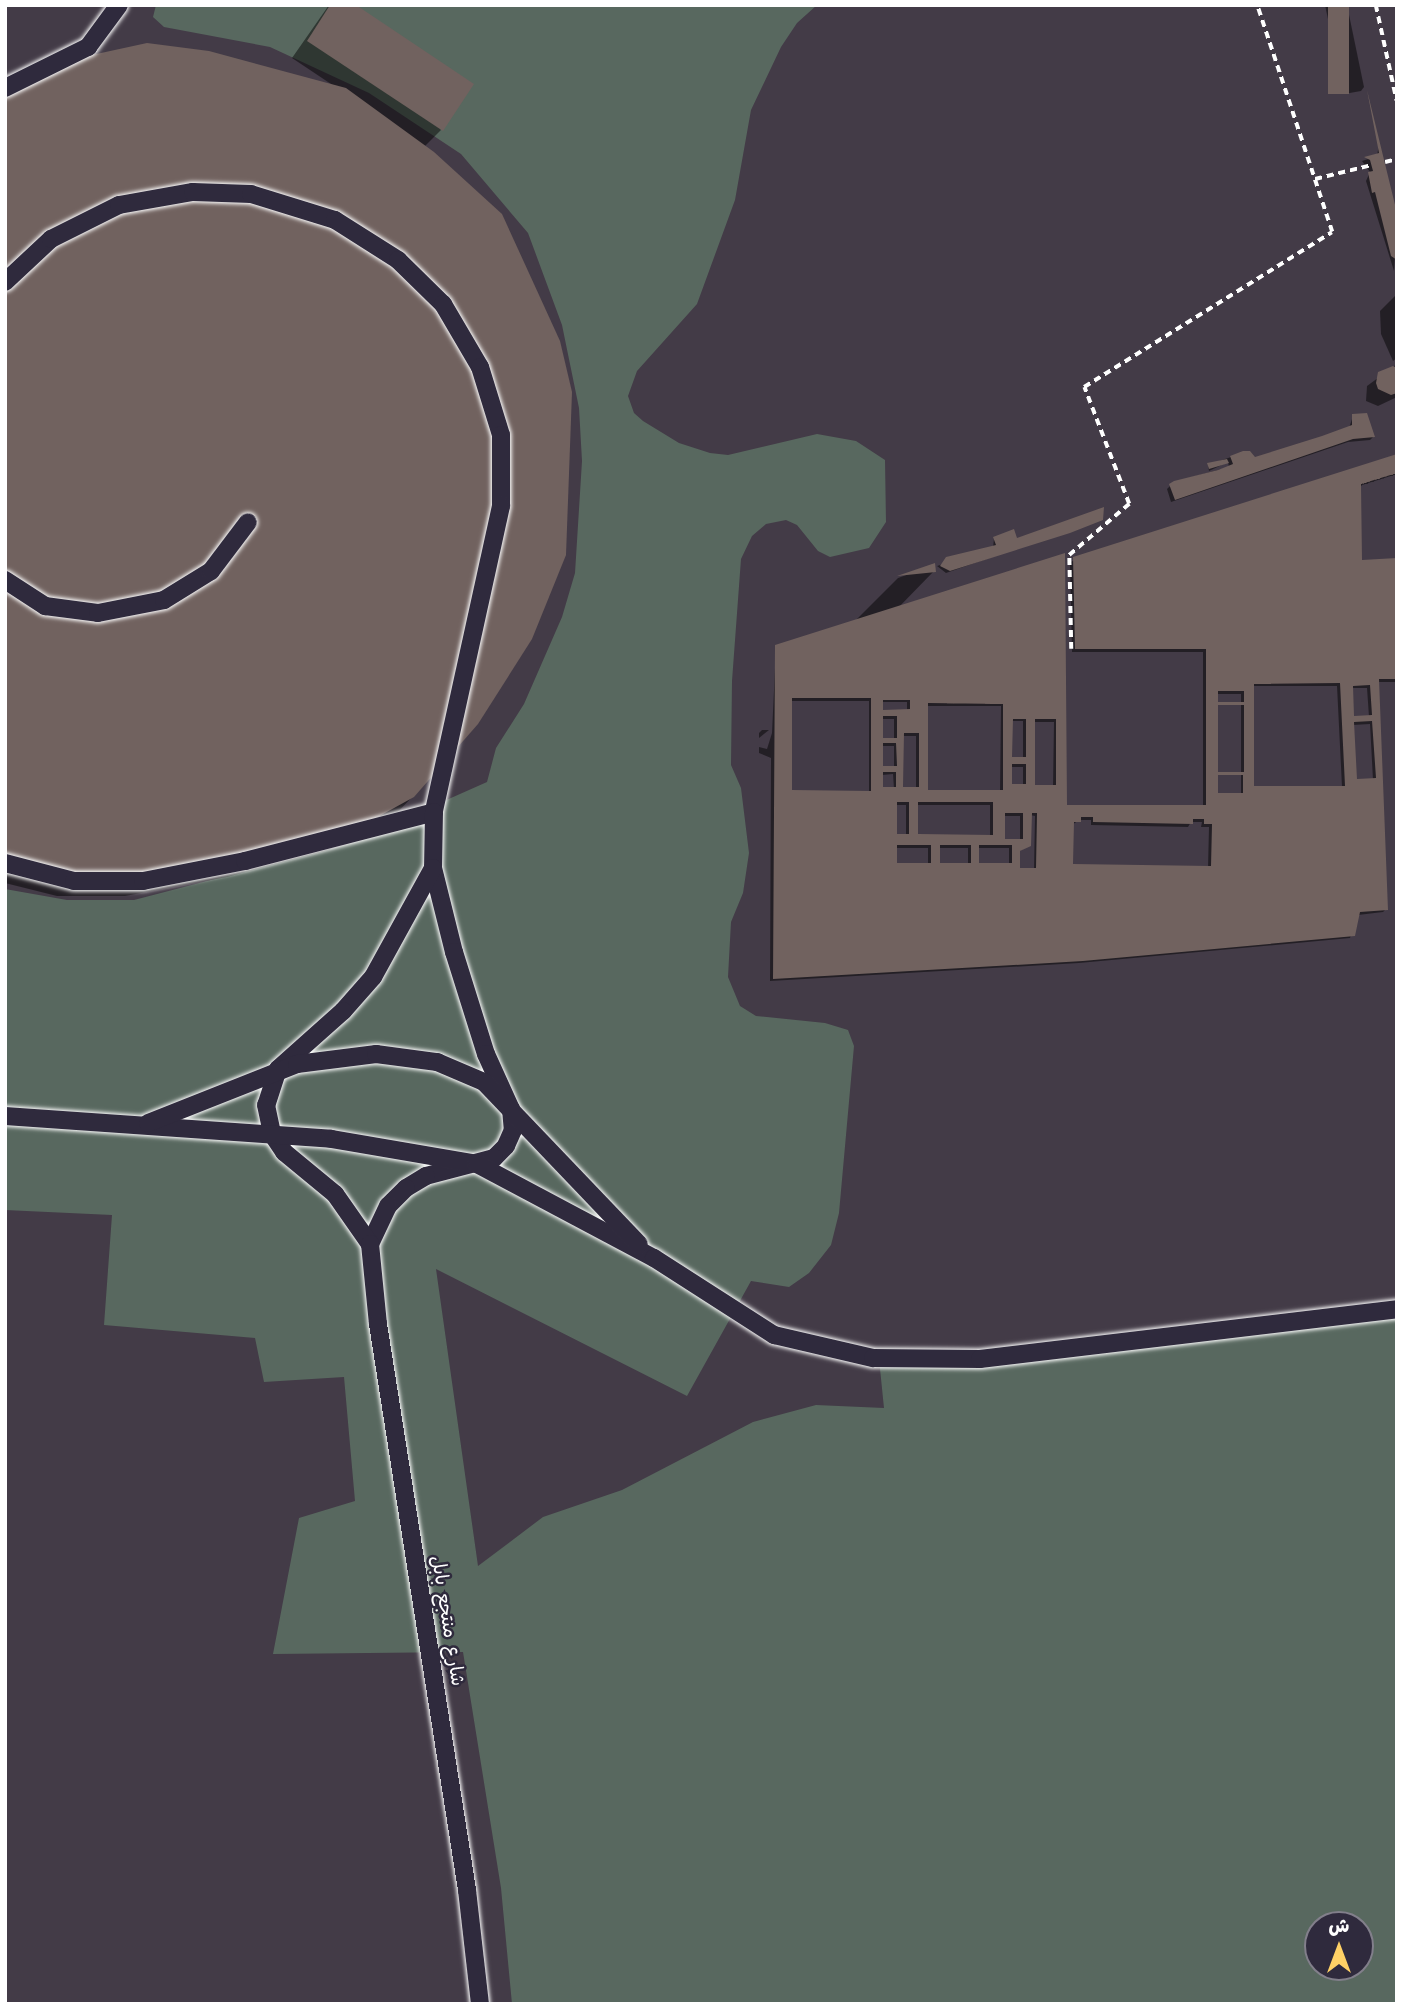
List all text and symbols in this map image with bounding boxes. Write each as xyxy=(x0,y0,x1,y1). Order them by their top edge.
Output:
street label: شارع منتجع بابل xyxy=(424,1554,468,1688)
north arrow xyxy=(1304,1911,1374,1981)
text: ش xyxy=(1329,1912,1349,1942)

